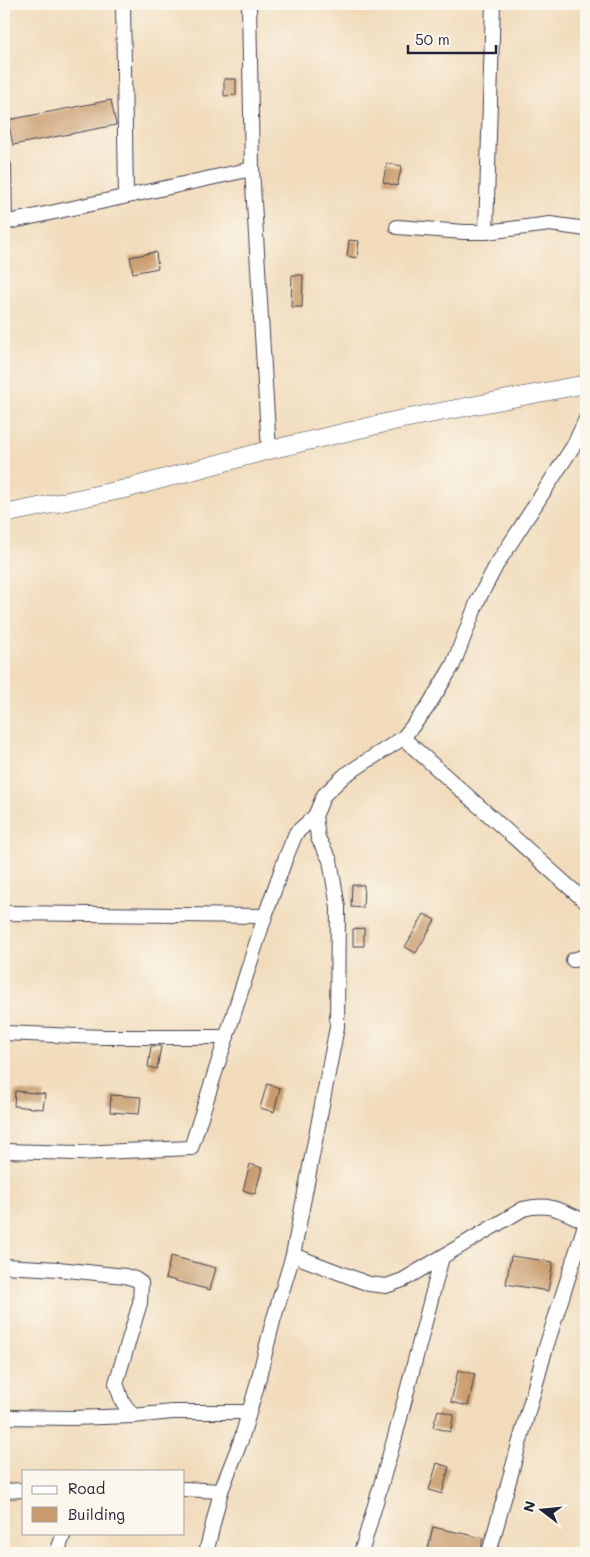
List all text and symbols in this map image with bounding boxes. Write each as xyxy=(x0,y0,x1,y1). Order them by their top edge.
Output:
scale bar xyxy=(408,22,495,54)
text: 50 m xyxy=(415,29,450,49)
legend xyxy=(22,1470,185,1534)
text: Road xyxy=(68,1478,105,1498)
north arrow xyxy=(518,1484,568,1534)
text: N xyxy=(518,1499,540,1514)
text: Building xyxy=(68,1504,125,1524)

